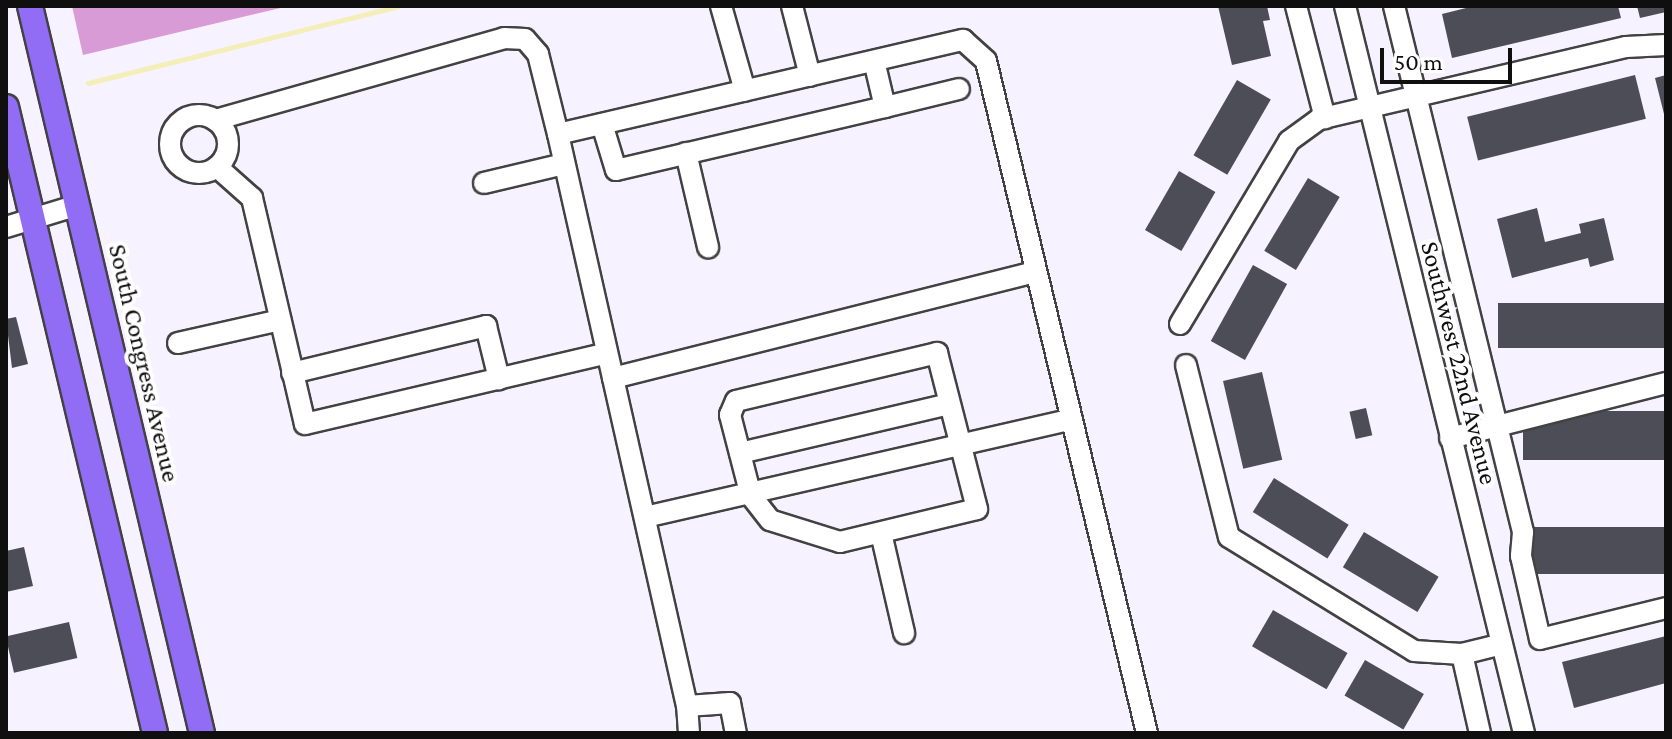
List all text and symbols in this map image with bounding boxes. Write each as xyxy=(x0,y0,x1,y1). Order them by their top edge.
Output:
scale bar xyxy=(1384,32,1516,82)
text: 50 m xyxy=(1394,48,1443,75)
street label: Southwest 22nd Avenue xyxy=(1414,238,1504,488)
street label: South Congress Avenue xyxy=(101,241,187,485)

